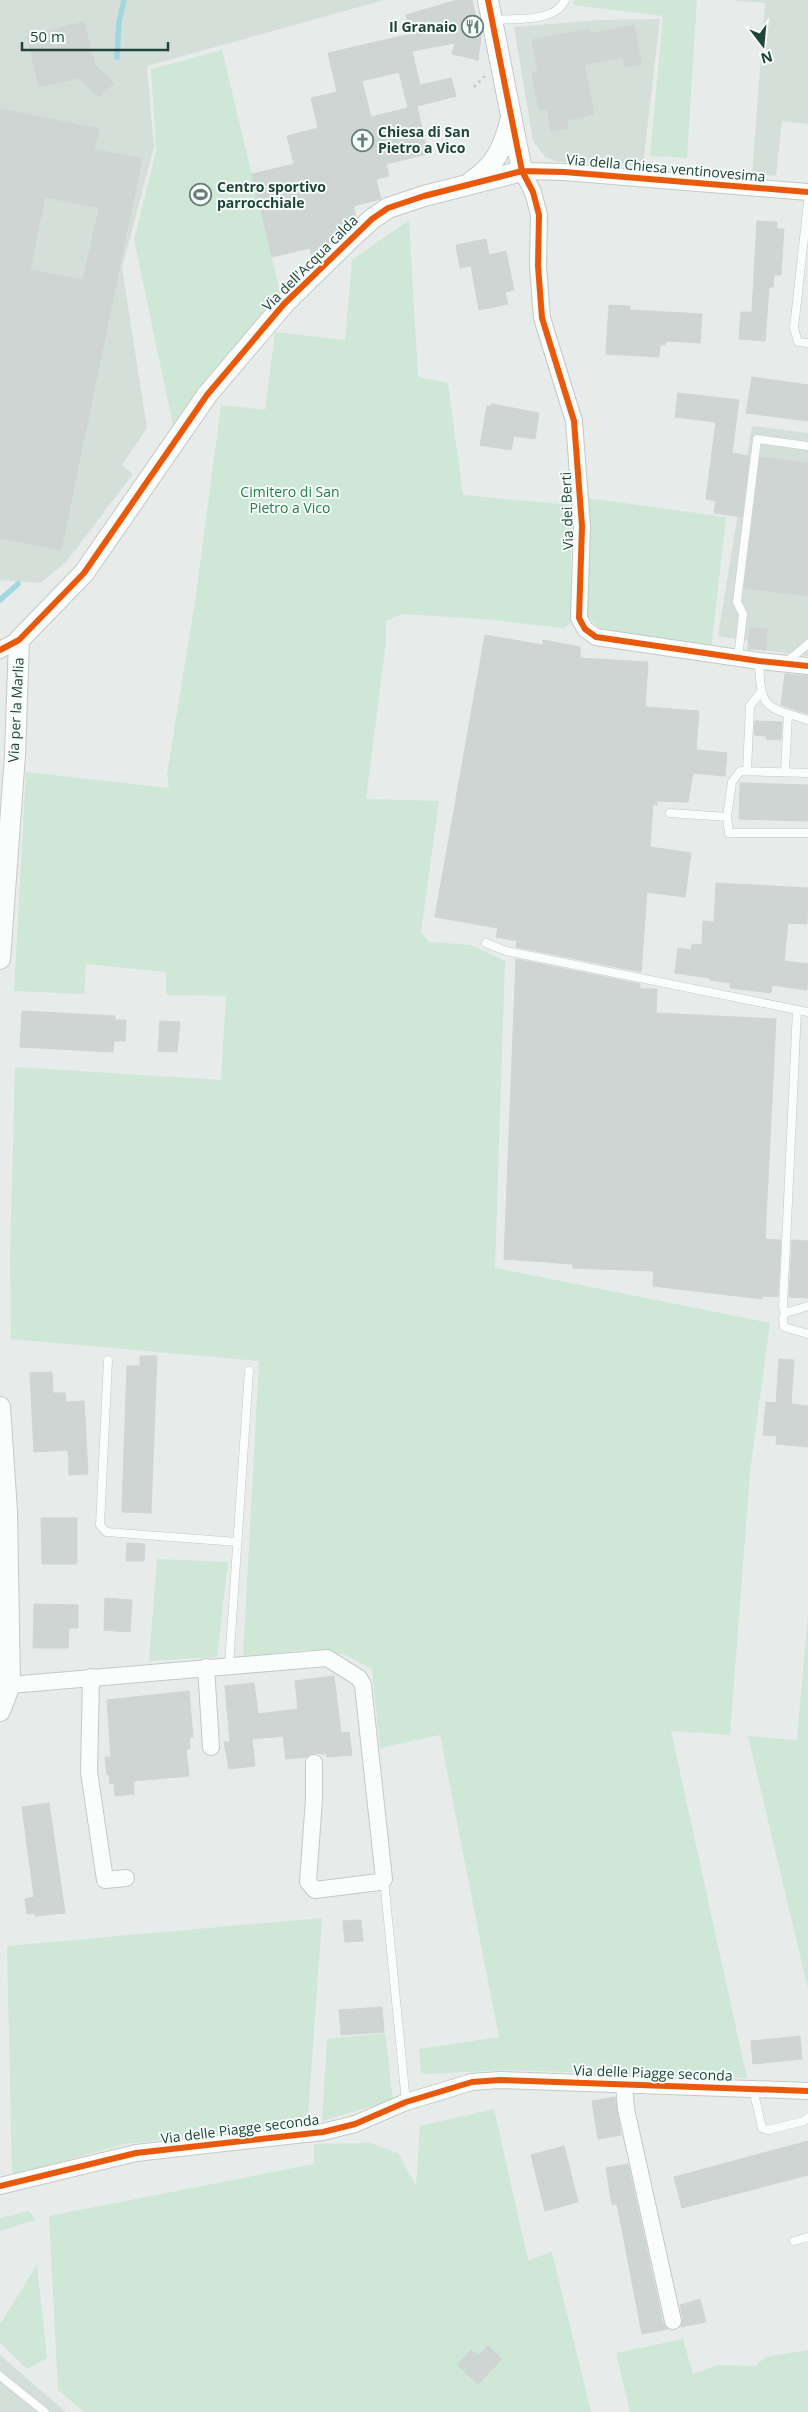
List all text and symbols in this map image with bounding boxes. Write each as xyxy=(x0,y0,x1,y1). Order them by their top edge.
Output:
restaurant icon: Il Granaio xyxy=(461,15,485,39)
place label: Il Granaio xyxy=(389,17,457,36)
scale bar xyxy=(22,20,169,52)
north arrow xyxy=(738,20,788,70)
text: 50 m xyxy=(30,26,65,46)
text: N xyxy=(759,47,775,69)
place label: Chiesa di San Pietro a Vico xyxy=(378,122,470,157)
church icon: Chiesa di San Pietro a Vico xyxy=(350,128,374,152)
street label: Via della Chiesa ventinovesima xyxy=(566,149,766,186)
place label: Centro sportivo parrocchiale xyxy=(217,177,326,212)
sports icon: Centro sportivo parrocchiale xyxy=(189,183,213,207)
street label: Via dell'Acqua calda xyxy=(258,211,362,315)
street label: Via dei Berti xyxy=(556,472,577,550)
park label: Cimitero di San Pietro a Vico xyxy=(240,482,340,517)
street label: Via per la Marlia xyxy=(3,657,28,763)
street label: Via delle Piagge seconda xyxy=(573,2060,733,2085)
street label: Via delle Piagge seconda xyxy=(160,2109,320,2148)

